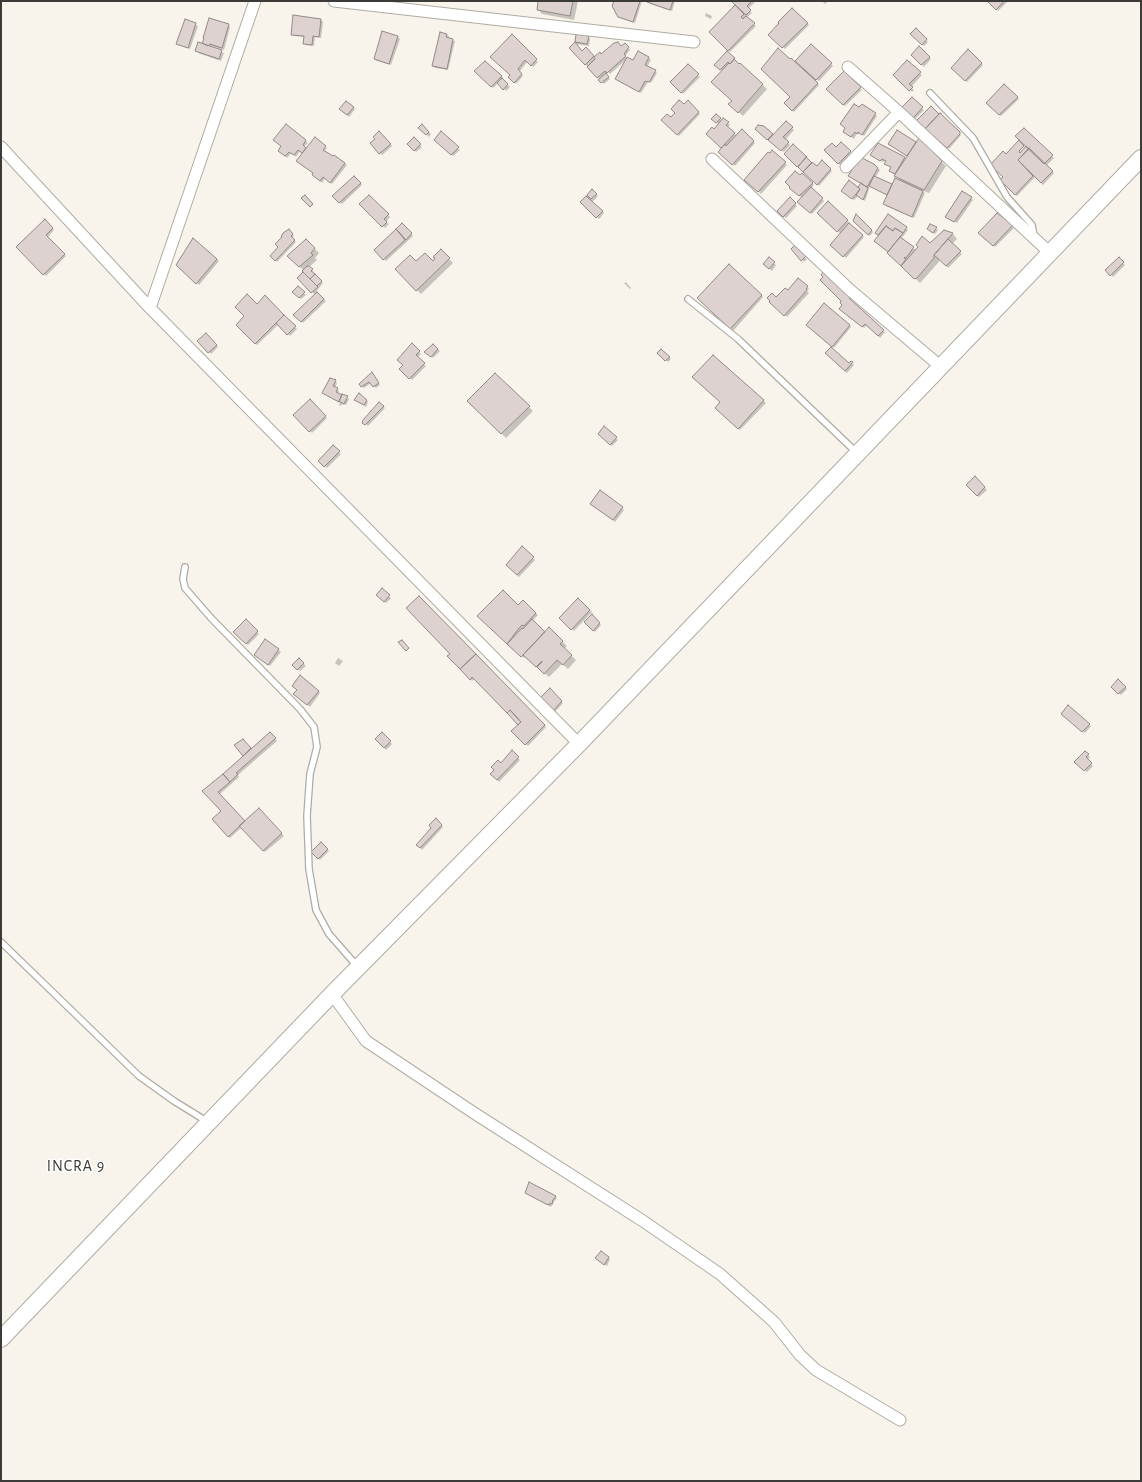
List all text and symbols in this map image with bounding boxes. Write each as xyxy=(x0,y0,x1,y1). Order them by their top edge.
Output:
district label: INCRA 9 xyxy=(47,1156,105,1176)

